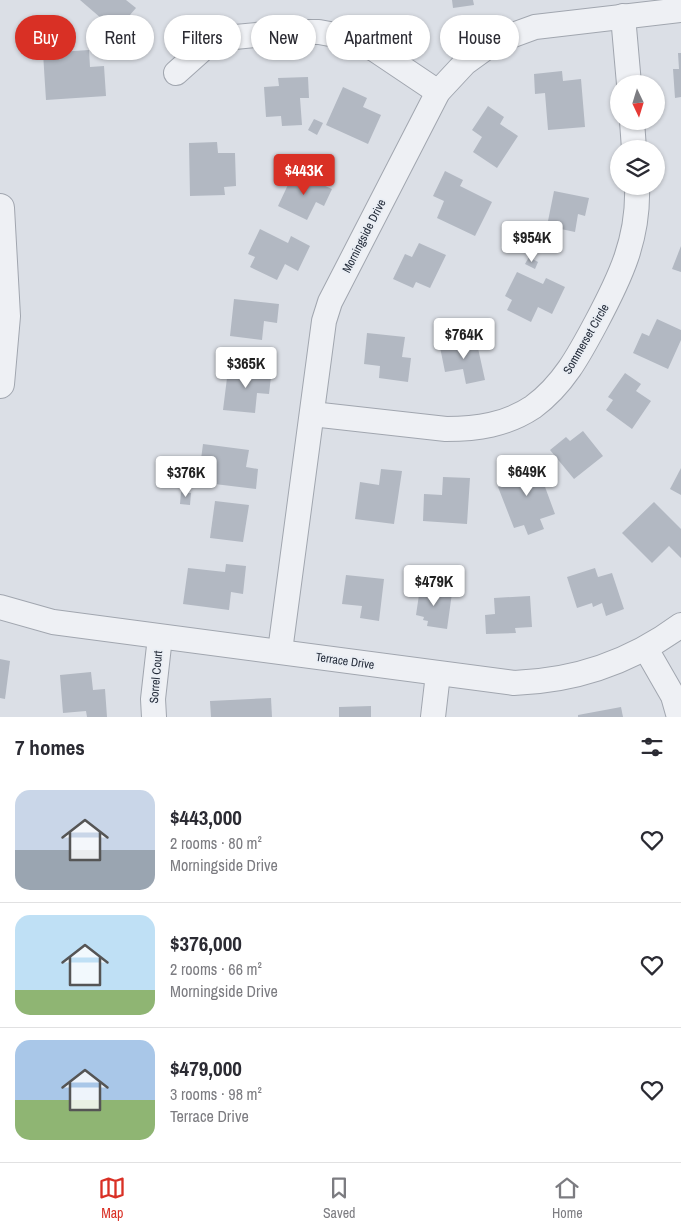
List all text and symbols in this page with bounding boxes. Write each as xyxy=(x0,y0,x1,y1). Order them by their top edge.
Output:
chip: Buy xyxy=(15,15,76,60)
chip: Rent xyxy=(86,15,154,60)
chip: Filters xyxy=(164,15,241,60)
chip: New xyxy=(251,15,316,60)
chip: Apartment xyxy=(326,15,430,60)
chip: House xyxy=(440,15,519,60)
north arrow xyxy=(610,75,665,130)
map controls xyxy=(610,75,665,195)
button: layers xyxy=(610,140,665,195)
pin: $443K xyxy=(269,154,339,196)
text: $443K xyxy=(285,159,323,181)
street label: Morningside Drive xyxy=(338,196,390,276)
pin: $954K xyxy=(497,220,567,263)
text: $954K xyxy=(513,226,551,248)
street label: Sommerset Circle xyxy=(559,301,613,377)
pin: $764K xyxy=(429,318,499,360)
text: $764K xyxy=(445,323,483,345)
pin: $365K xyxy=(211,346,281,389)
text: $365K xyxy=(227,352,265,374)
pin: $649K xyxy=(492,454,562,497)
pin: $376K xyxy=(151,456,221,498)
text: $649K xyxy=(508,460,546,482)
text: $376K xyxy=(167,461,205,483)
pin: $479K xyxy=(399,564,469,607)
text: $479K xyxy=(415,570,453,592)
street label: Terrace Drive xyxy=(315,649,375,673)
street label: Sorrel Court xyxy=(146,650,166,704)
text: 7 homes xyxy=(15,733,85,762)
icon: filters xyxy=(638,733,666,761)
text: $443,000 xyxy=(170,803,242,832)
icon: home xyxy=(55,810,115,870)
icon: heart xyxy=(638,826,666,854)
text: 2 rooms · 80 m² xyxy=(170,832,262,854)
text: Morningside Drive xyxy=(170,854,278,876)
text: $376,000 xyxy=(170,929,242,958)
icon: home xyxy=(55,935,115,995)
icon: heart xyxy=(638,951,666,979)
text: 2 rooms · 66 m² xyxy=(170,958,262,980)
text: Morningside Drive xyxy=(170,980,278,1002)
text: $479,000 xyxy=(170,1054,242,1083)
icon: home xyxy=(55,1060,115,1120)
icon: heart xyxy=(638,1076,666,1104)
text: 3 rooms · 98 m² xyxy=(170,1083,262,1105)
text: Terrace Drive xyxy=(170,1105,249,1127)
tab: Map xyxy=(98,1174,126,1222)
tab: Saved xyxy=(323,1174,355,1222)
tab: Home xyxy=(552,1174,583,1222)

